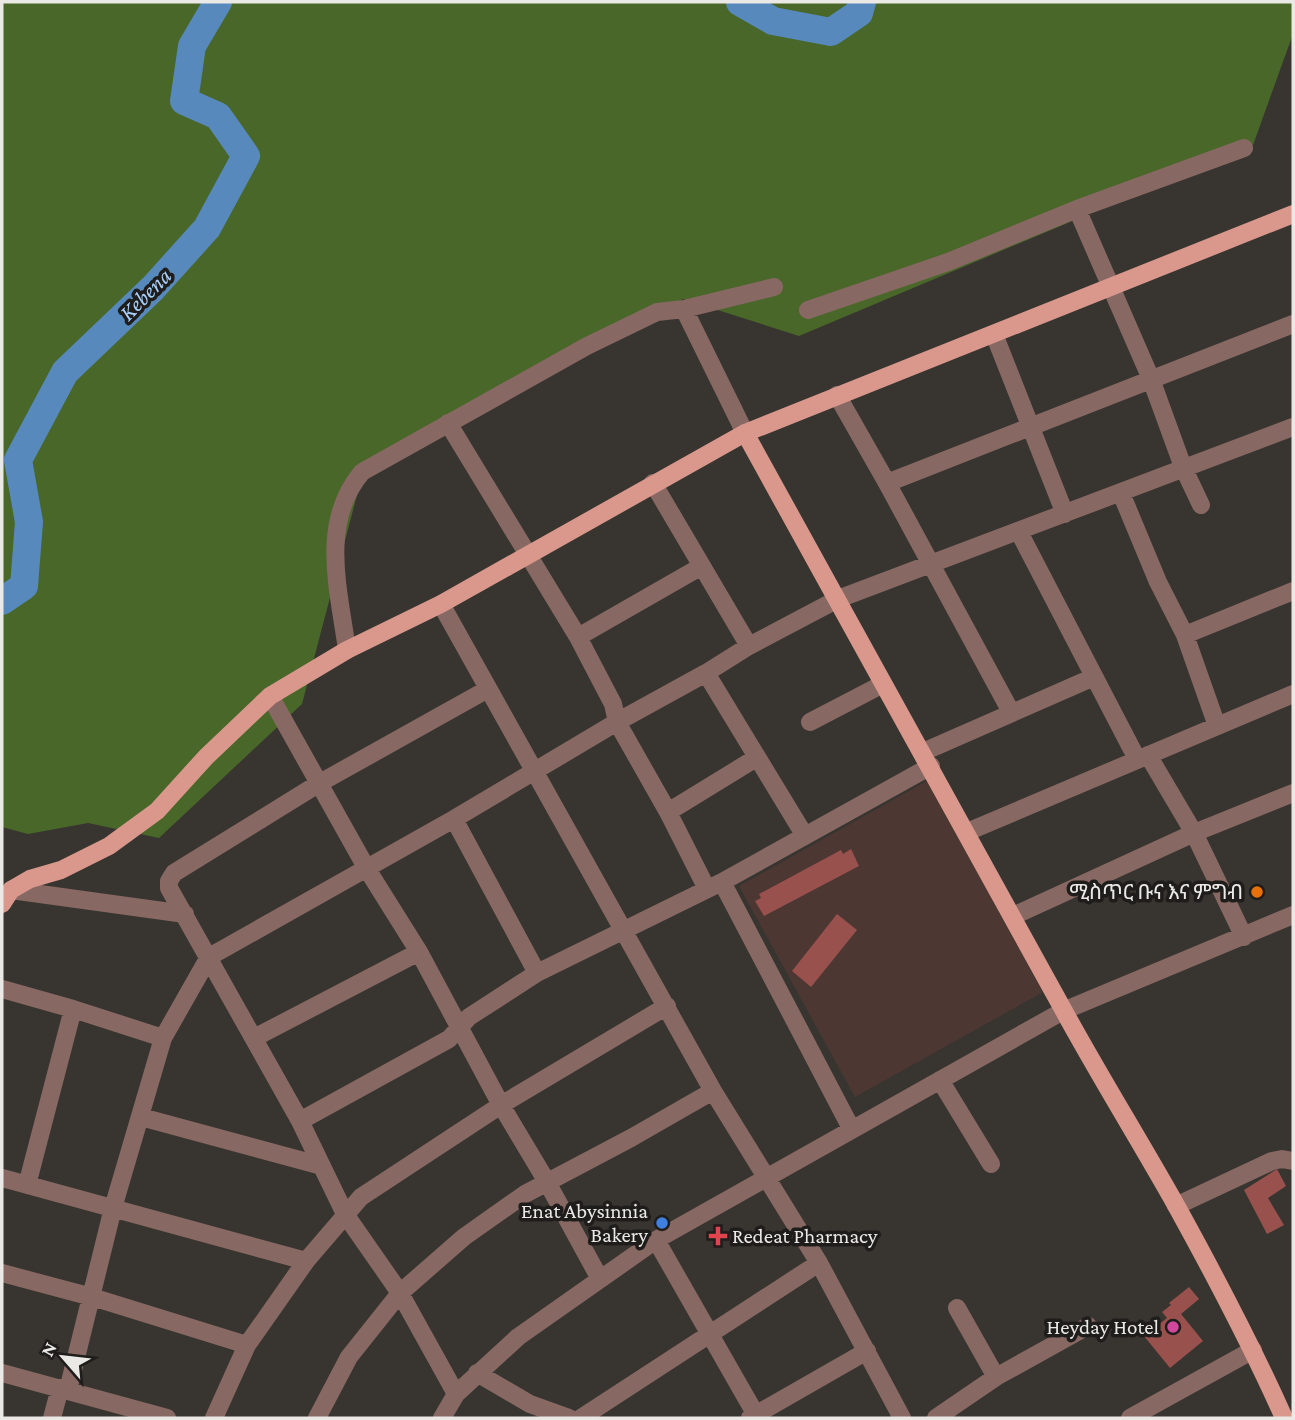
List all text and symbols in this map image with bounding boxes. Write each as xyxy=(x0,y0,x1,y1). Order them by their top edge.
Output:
water label: Kebena xyxy=(114,262,177,325)
place label: ሚስጥር ቡና እና ምግብ xyxy=(1069,880,1243,904)
marker: ሚስጥር ቡና እና ምግብ xyxy=(1249,884,1265,900)
place label: Enat Abysinnia Bakery xyxy=(521,1199,648,1247)
marker: Enat Abysinnia Bakery xyxy=(654,1215,670,1231)
place label: Redeat Pharmacy xyxy=(732,1224,878,1248)
marker: Redeat Pharmacy xyxy=(710,1228,726,1244)
place label: Heyday Hotel xyxy=(1046,1315,1159,1339)
marker: Heyday Hotel xyxy=(1165,1319,1181,1335)
north arrow xyxy=(28,1322,98,1392)
text: N xyxy=(36,1339,61,1360)

